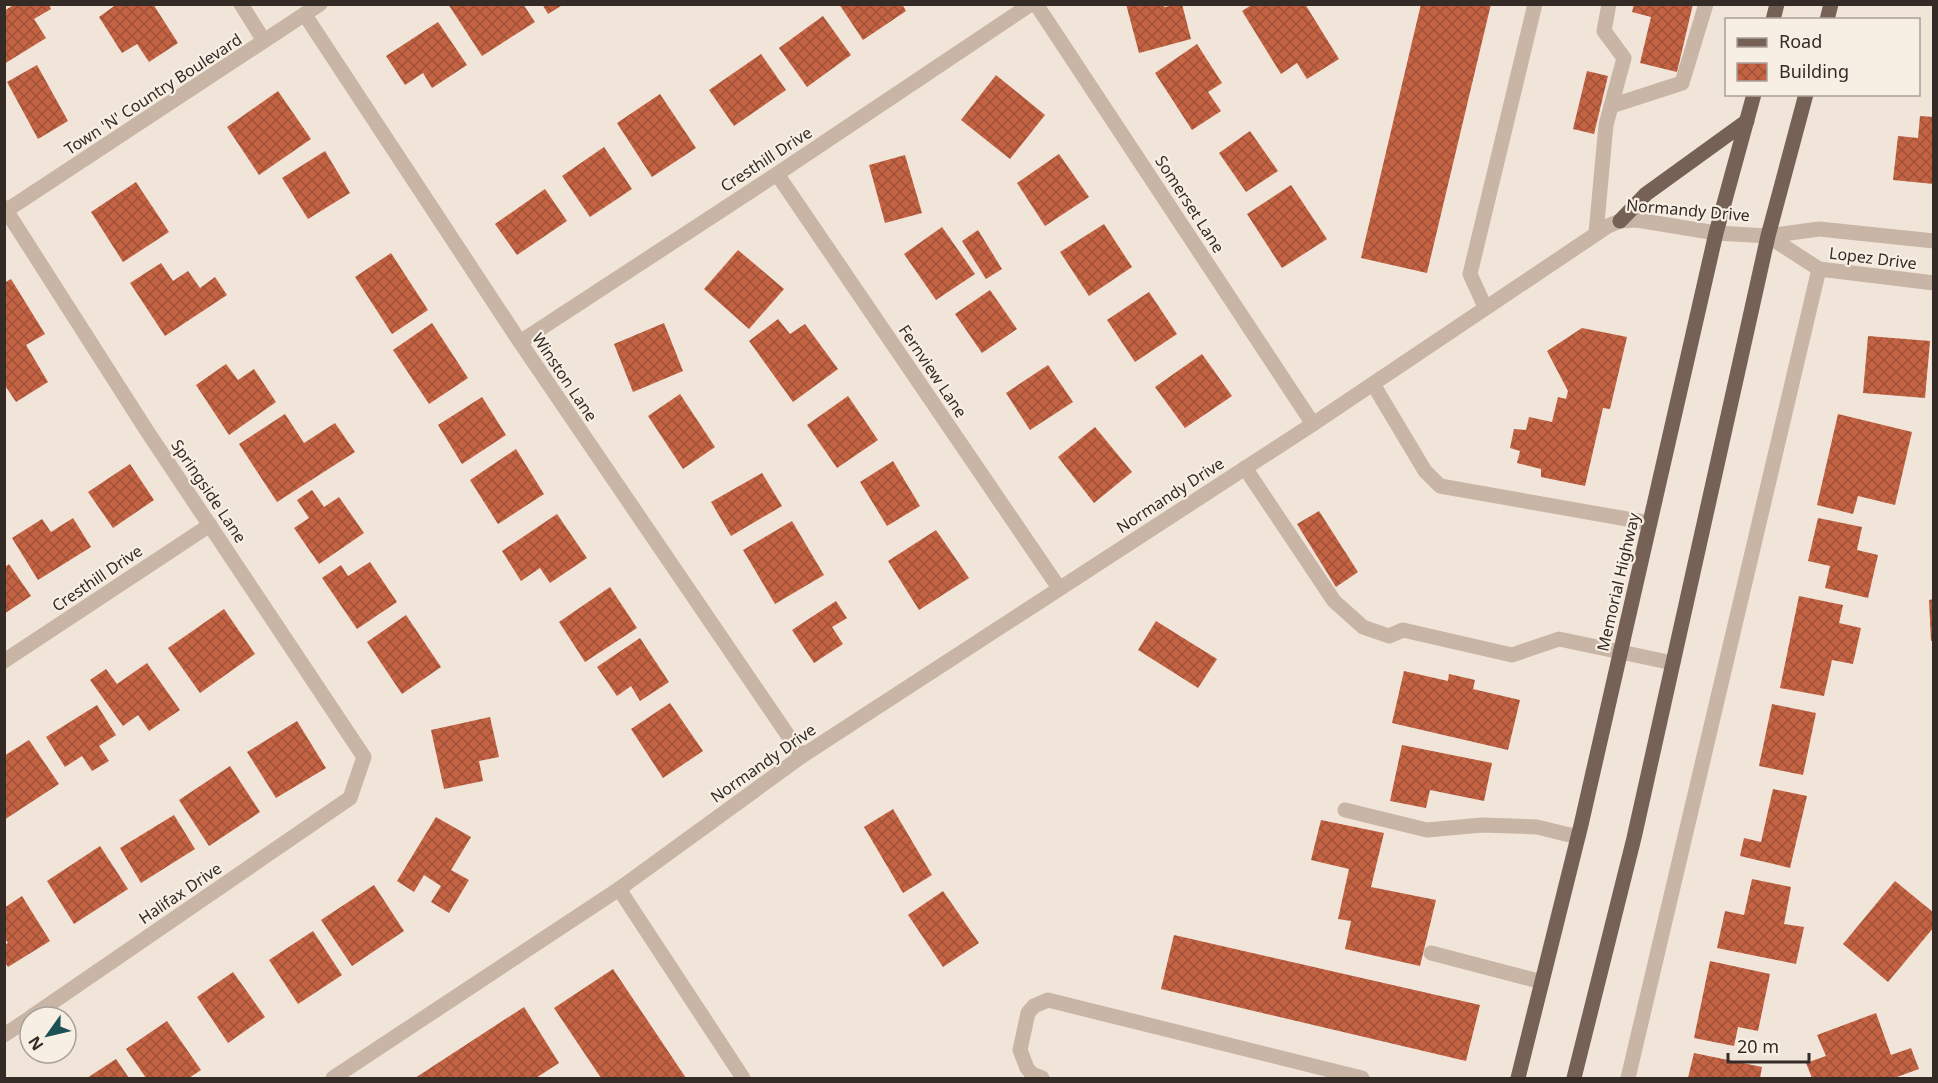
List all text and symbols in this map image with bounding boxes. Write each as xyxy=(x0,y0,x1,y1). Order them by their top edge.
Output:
legend xyxy=(1725,18,1920,96)
street label: Town 'N' Country Boulevard xyxy=(60,28,246,160)
text: Road xyxy=(1779,29,1822,53)
text: Building xyxy=(1779,59,1849,83)
street label: Cresthill Drive xyxy=(716,121,816,197)
street label: Somerset Lane xyxy=(1150,151,1230,257)
street label: Normandy Drive xyxy=(1625,194,1751,226)
street label: Lopez Drive xyxy=(1828,242,1918,274)
street label: Fernview Lane xyxy=(894,320,972,422)
street label: Winston Lane xyxy=(527,328,603,426)
street label: Springside Lane xyxy=(166,435,252,547)
street label: Normandy Drive xyxy=(1112,452,1228,538)
street label: Memorial Highway xyxy=(1591,510,1645,653)
street label: Cresthill Drive xyxy=(47,540,147,616)
street label: Normandy Drive xyxy=(706,718,820,808)
street label: Halifax Drive xyxy=(134,857,226,929)
north arrow xyxy=(18,1005,78,1065)
scale bar xyxy=(1728,1026,1809,1064)
text: N xyxy=(23,1032,48,1055)
text: 20 m xyxy=(1737,1034,1779,1058)

